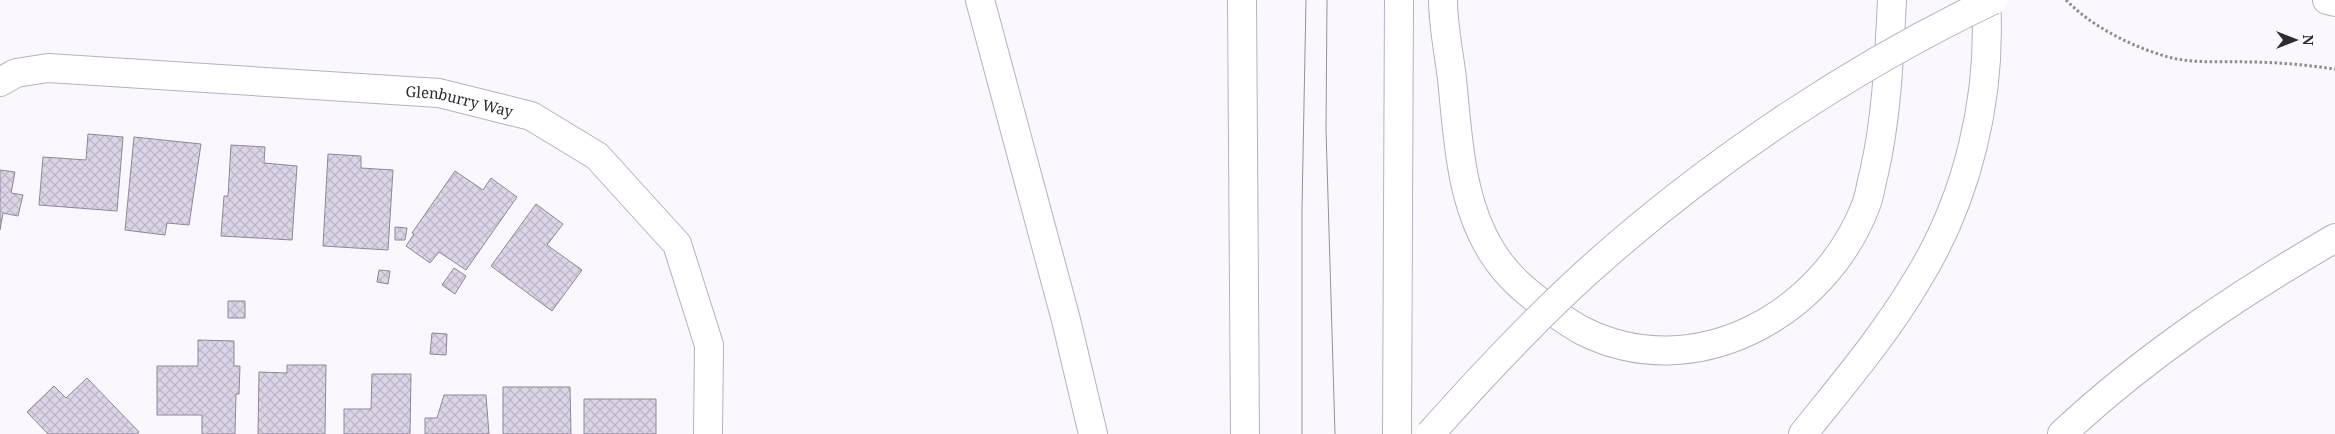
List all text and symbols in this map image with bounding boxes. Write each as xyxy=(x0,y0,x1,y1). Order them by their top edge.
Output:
north arrow xyxy=(2270,15,2320,65)
text: N xyxy=(2299,34,2318,46)
street label: Glenburry Way xyxy=(405,81,516,121)

